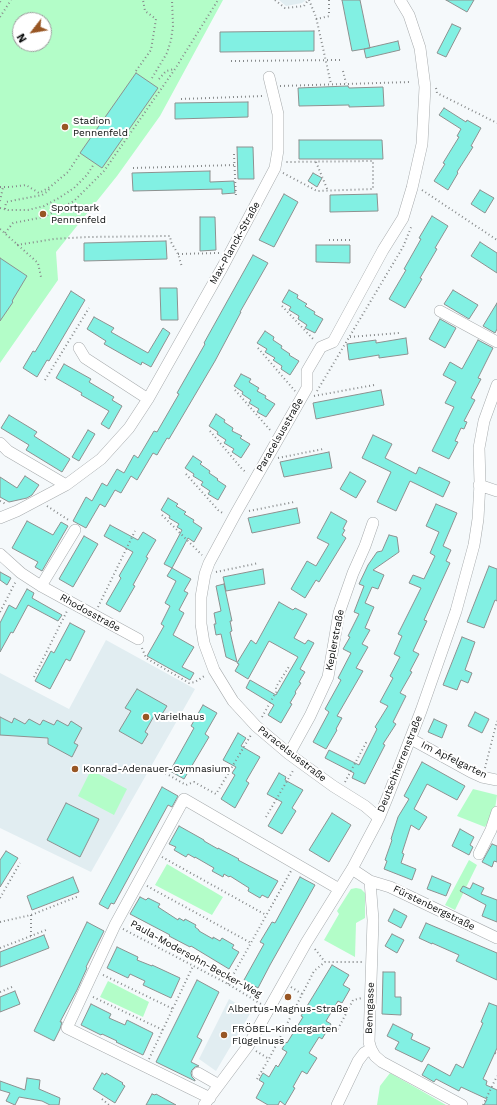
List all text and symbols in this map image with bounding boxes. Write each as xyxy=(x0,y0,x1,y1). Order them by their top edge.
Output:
north arrow xyxy=(12,12,52,52)
text: N xyxy=(14,31,30,45)
place label: Stadion Pennenfeld xyxy=(73,115,128,138)
marker: Stadion Pennenfeld xyxy=(60,122,70,132)
street label: Max-Planck-Straße xyxy=(207,200,263,286)
place label: Sportpark Pennenfeld xyxy=(51,202,106,226)
marker: Sportpark Pennenfeld xyxy=(38,209,48,219)
street label: Paracelsusstraße xyxy=(254,396,306,474)
street label: Rhodosstraße xyxy=(58,591,122,635)
street label: Keplerstraße xyxy=(323,608,347,672)
place label: Varielhaus xyxy=(154,711,204,723)
marker: Varielhaus xyxy=(141,712,151,722)
street label: Deutschherrenstraße xyxy=(375,714,425,814)
street label: Paracelsusstraße xyxy=(255,724,329,784)
street label: Im Apfelgarten xyxy=(419,739,489,781)
place label: Konrad-Adenauer-Gymnasium xyxy=(83,763,230,775)
marker: Konrad-Adenauer-Gymnasium xyxy=(70,764,80,774)
street label: Fürstenbergstraße xyxy=(391,883,477,933)
street label: Paula-Modersohn-Becker-Weg xyxy=(128,918,264,1000)
street label: Benngasse xyxy=(363,982,377,1034)
marker: Albertus-Magnus-Straße xyxy=(283,992,293,1002)
place label: Albertus-Magnus-Straße xyxy=(228,1003,348,1015)
place label: FRÖBEL-Kindergarten Flügelnuss xyxy=(232,1023,337,1046)
marker: FRÖBEL-Kindergarten Flügelnuss xyxy=(219,1030,229,1040)

